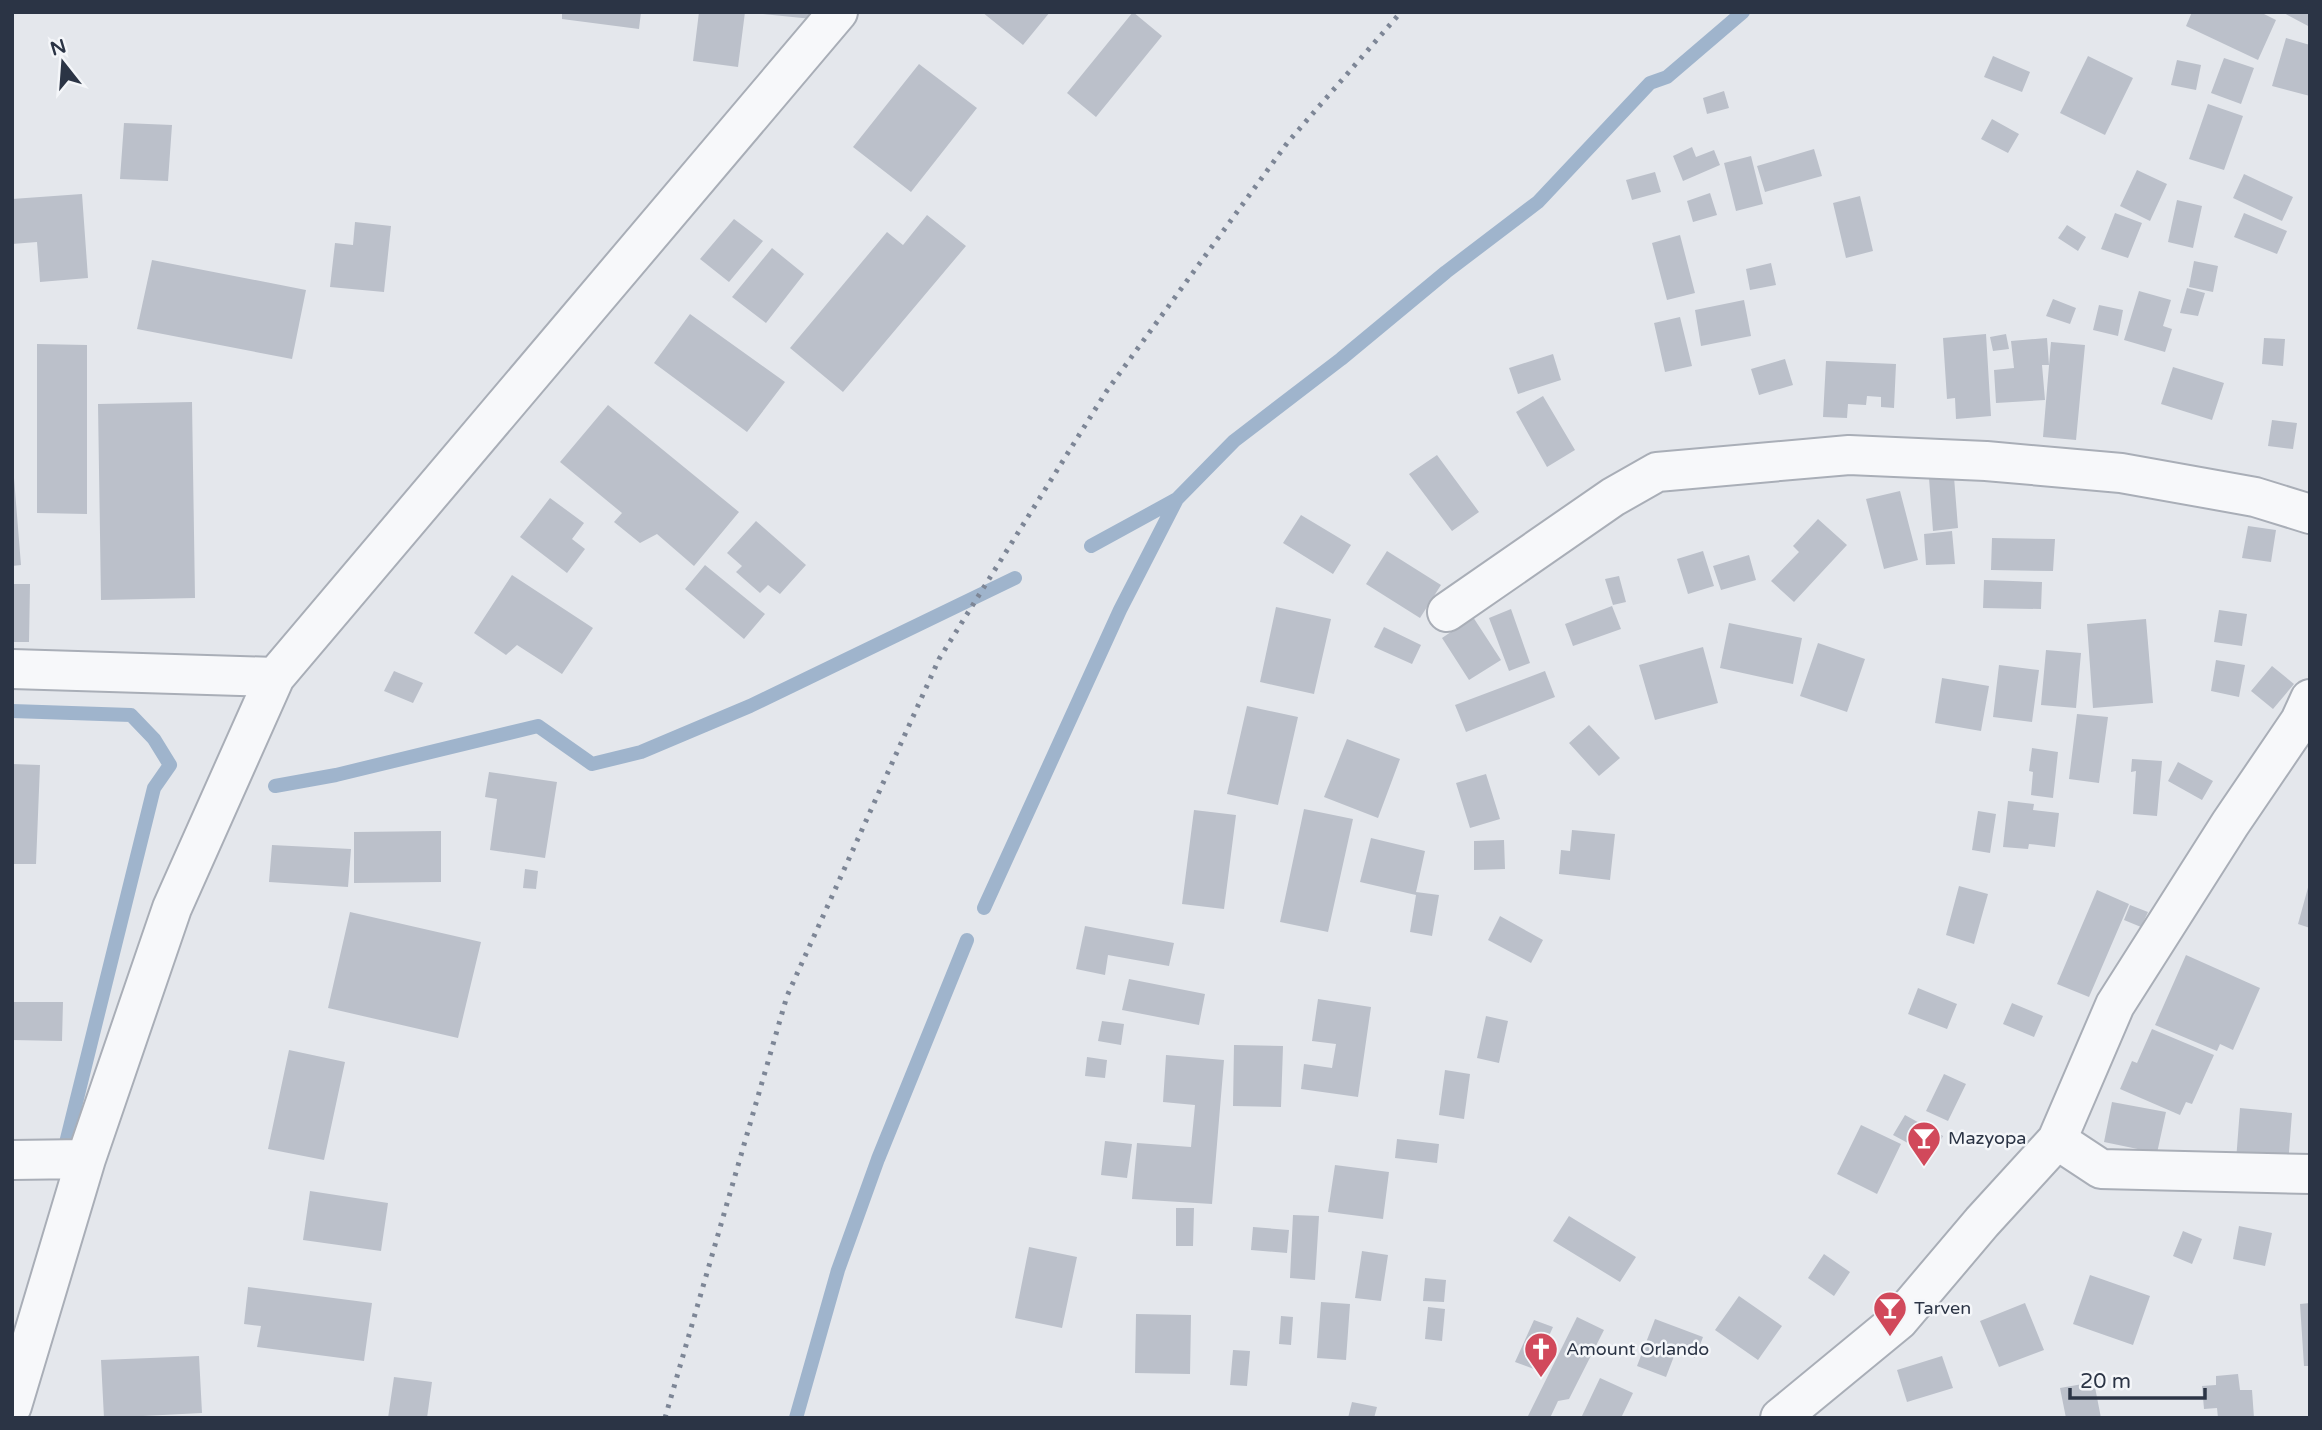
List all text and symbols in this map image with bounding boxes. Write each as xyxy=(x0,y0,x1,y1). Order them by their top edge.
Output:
north arrow xyxy=(28,28,98,98)
text: N xyxy=(48,35,69,60)
bar icon: Mazyopa xyxy=(1905,1119,1943,1168)
place label: Mazyopa xyxy=(1948,1127,2026,1149)
bar icon: Tarven xyxy=(1871,1289,1909,1338)
place label: Tarven xyxy=(1914,1297,1971,1319)
church icon: Amount Orlando xyxy=(1522,1330,1560,1379)
place label: Amount Orlando xyxy=(1566,1338,1709,1360)
scale bar xyxy=(2070,1356,2205,1400)
text: 20 m xyxy=(2080,1369,2131,1394)

